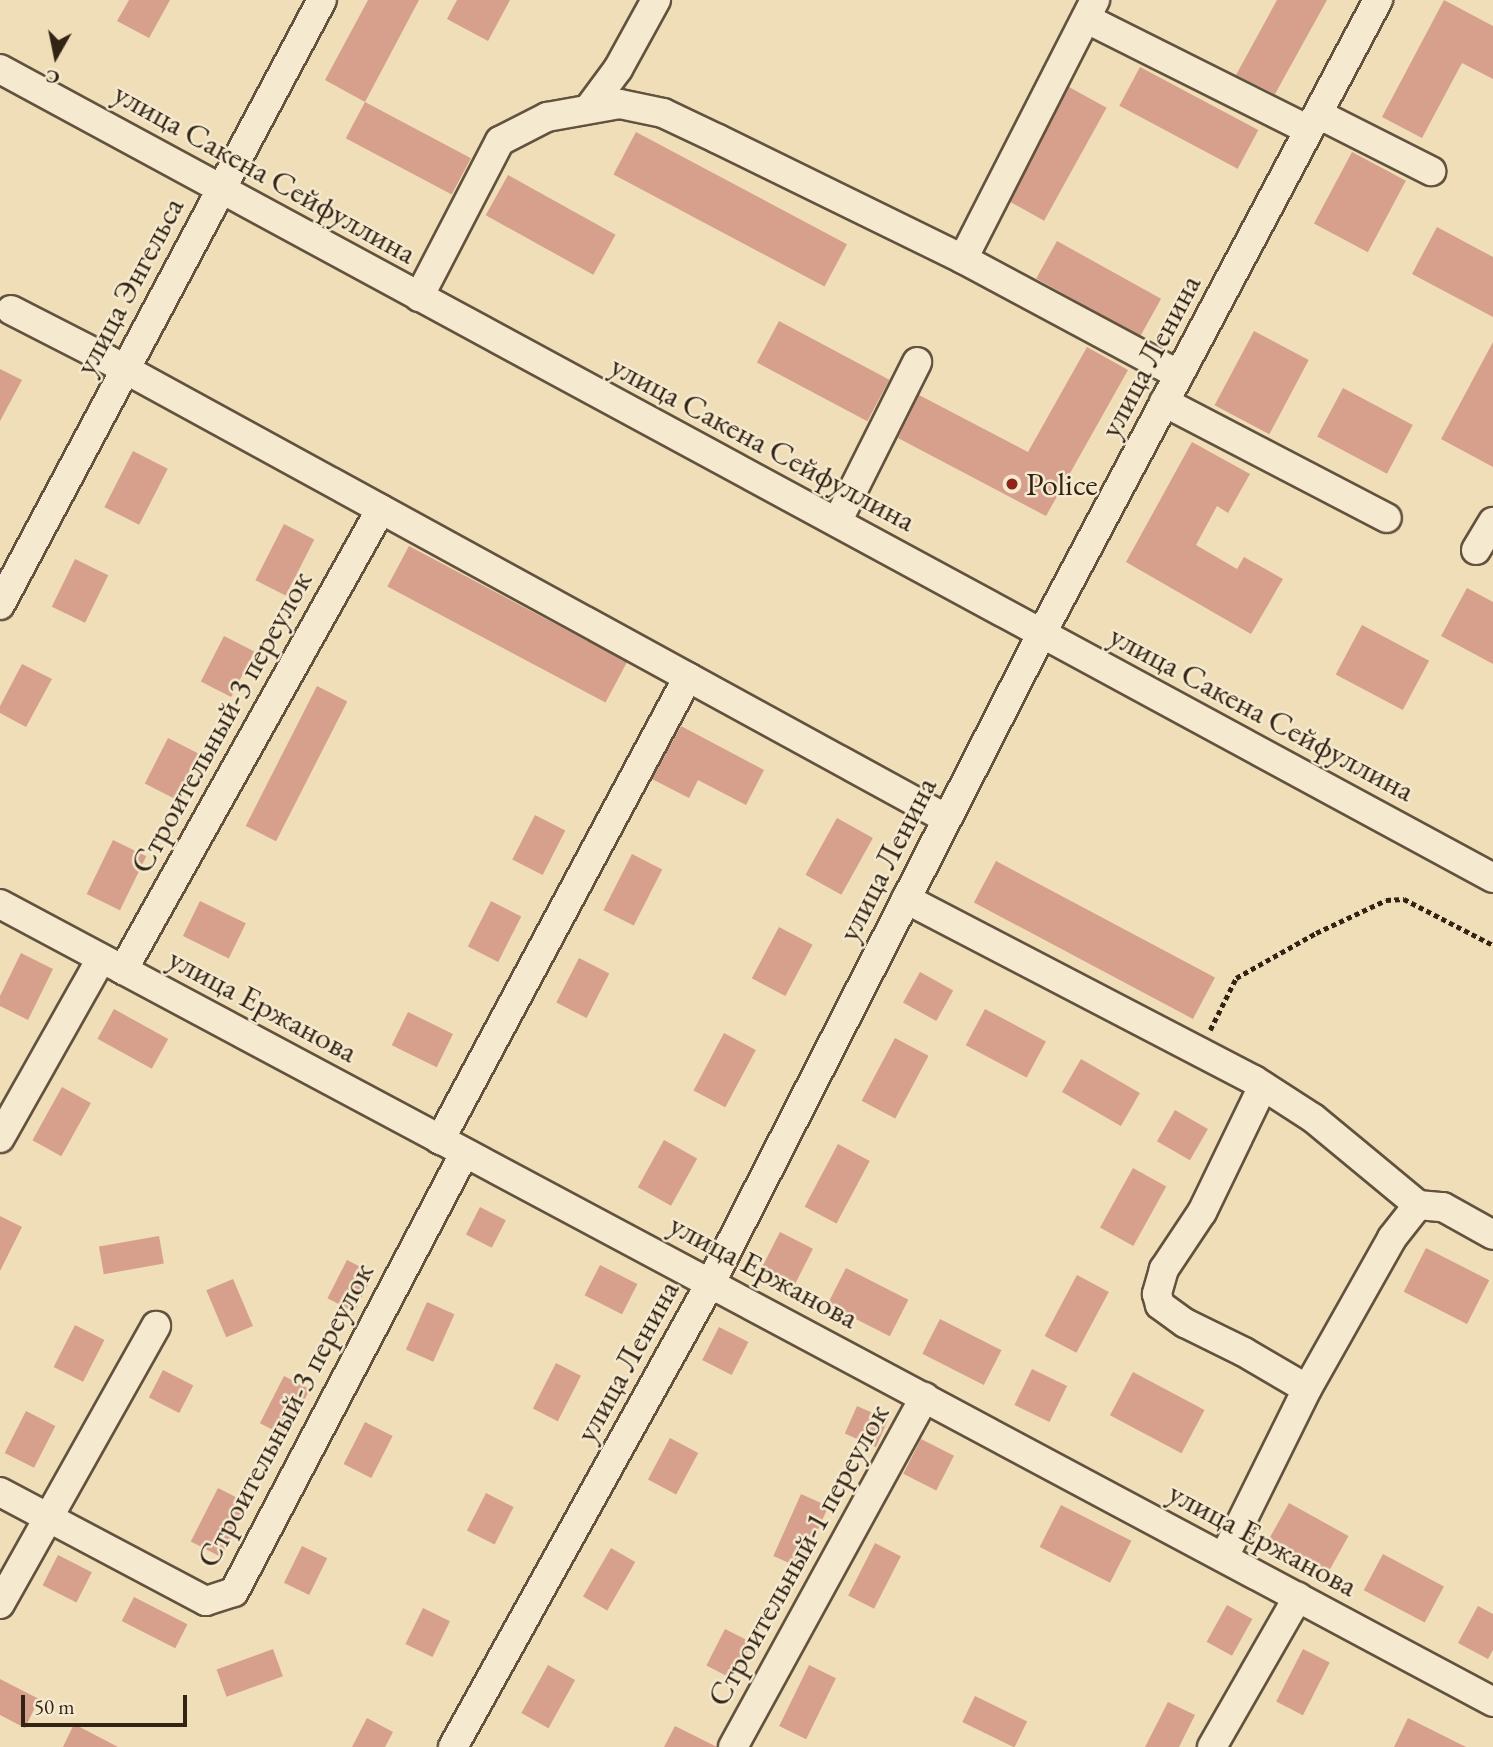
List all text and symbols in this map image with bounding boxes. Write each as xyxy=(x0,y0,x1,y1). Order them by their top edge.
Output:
north arrow xyxy=(21,21,91,91)
text: С xyxy=(44,64,61,91)
street label: улица Сакена Сейфуллина xyxy=(107,74,423,272)
street label: улица Энгельса xyxy=(66,190,192,382)
street label: улица Ленина xyxy=(1091,268,1209,444)
street label: улица Сакена Сейфуллина xyxy=(604,346,922,540)
place label: Police xyxy=(1026,465,1098,503)
marker: Police xyxy=(1004,476,1020,492)
street label: Строительный-3 переулок xyxy=(122,564,320,880)
street label: улица Сакена Сейфуллина xyxy=(1103,616,1421,810)
street label: улица Ленина xyxy=(829,770,945,948)
street label: улица Ержанова xyxy=(162,939,364,1071)
street label: улица Ержанова xyxy=(663,1205,865,1337)
street label: Строительный-3 переулок xyxy=(188,1256,382,1574)
street label: улица Ленина xyxy=(567,1273,687,1449)
street label: Строительный-1 переулок xyxy=(699,1397,897,1713)
street label: улица Ержанова xyxy=(1162,1473,1364,1605)
scale bar xyxy=(24,1680,191,1724)
text: 50 m xyxy=(34,1693,75,1720)

